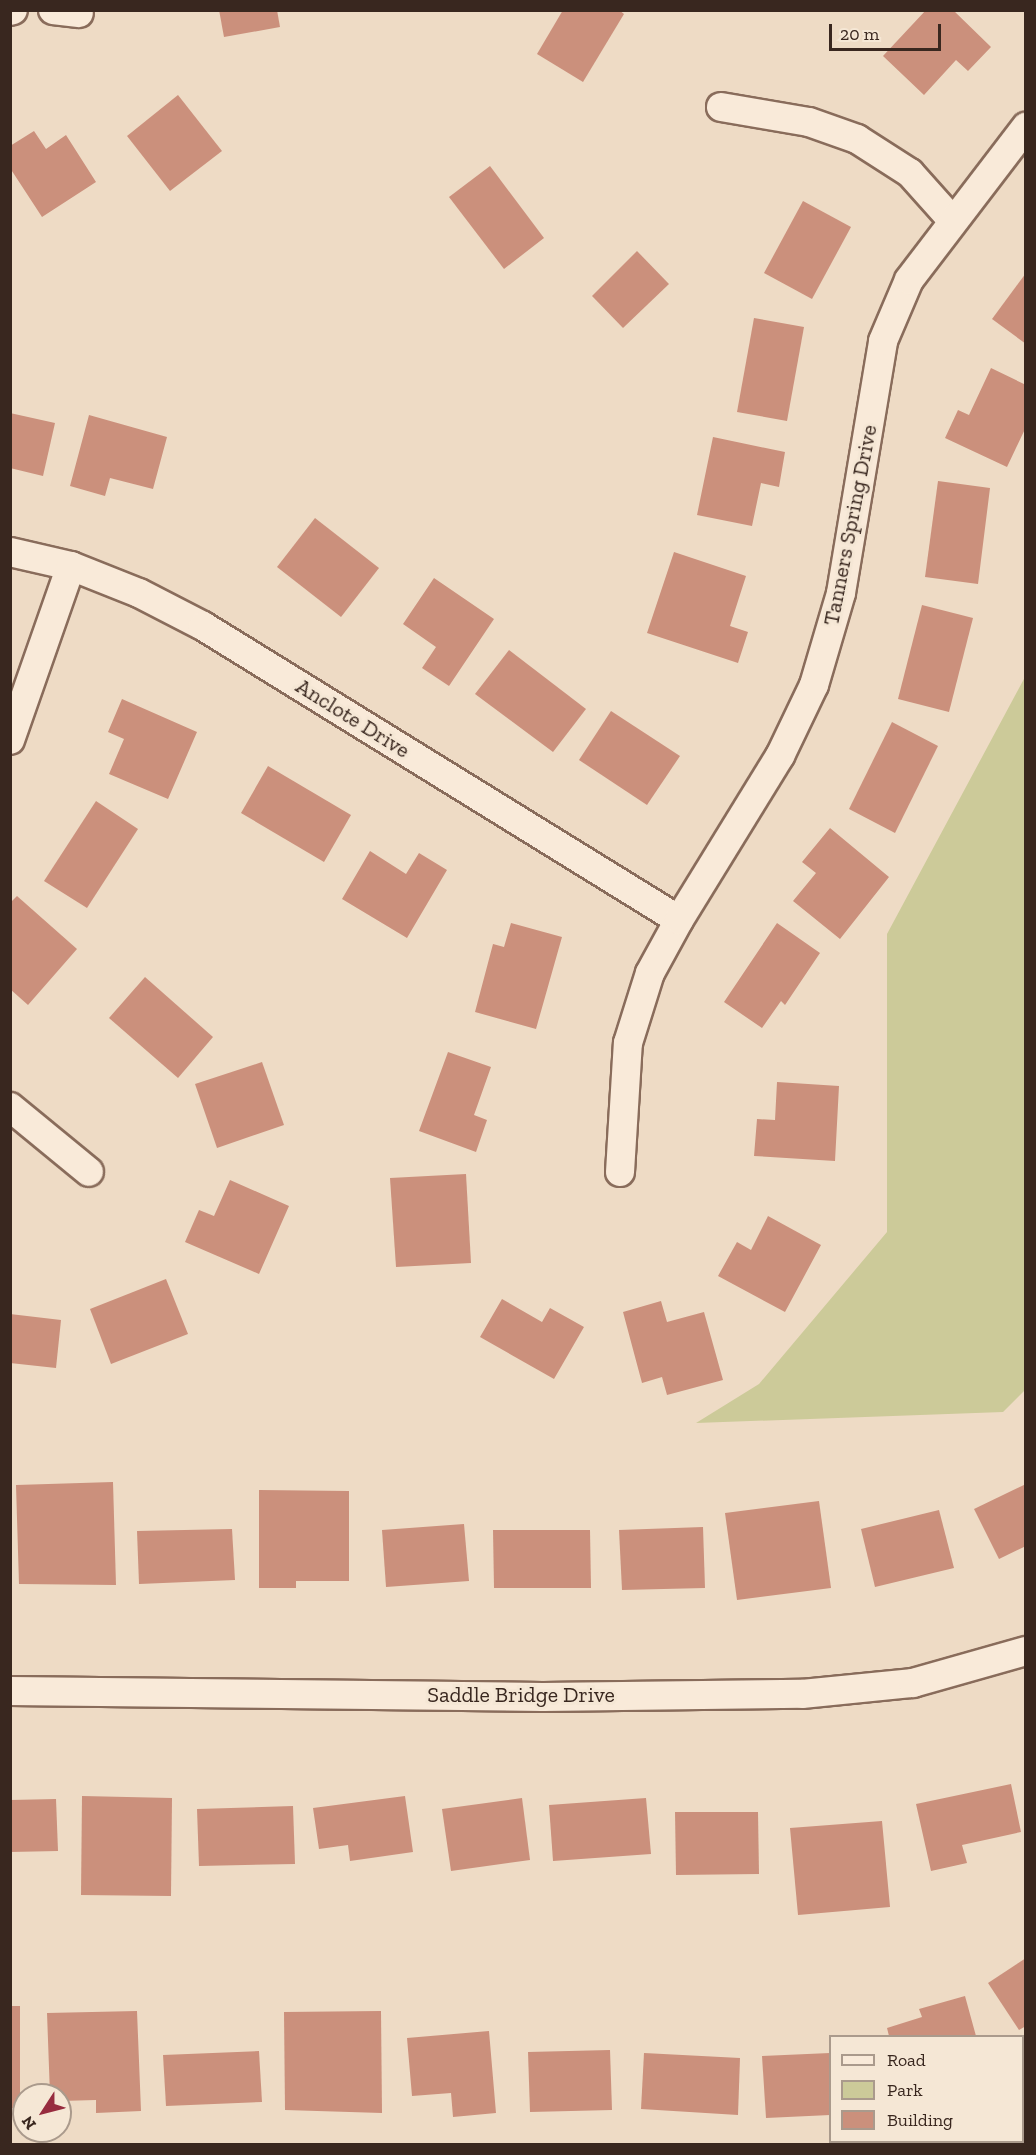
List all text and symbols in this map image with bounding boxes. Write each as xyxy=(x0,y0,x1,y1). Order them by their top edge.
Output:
scale bar xyxy=(832,12,944,50)
text: 20 m xyxy=(840,23,879,45)
street label: Tanners Spring Drive xyxy=(818,422,882,628)
street label: Anclote Drive xyxy=(291,673,415,763)
street label: Saddle Bridge Drive xyxy=(427,1682,615,1708)
legend xyxy=(829,2035,1024,2143)
text: Road xyxy=(887,2049,926,2071)
text: Park xyxy=(887,2079,923,2101)
north arrow xyxy=(12,2083,72,2143)
text: Building xyxy=(887,2109,953,2131)
text: N xyxy=(17,2112,40,2133)

